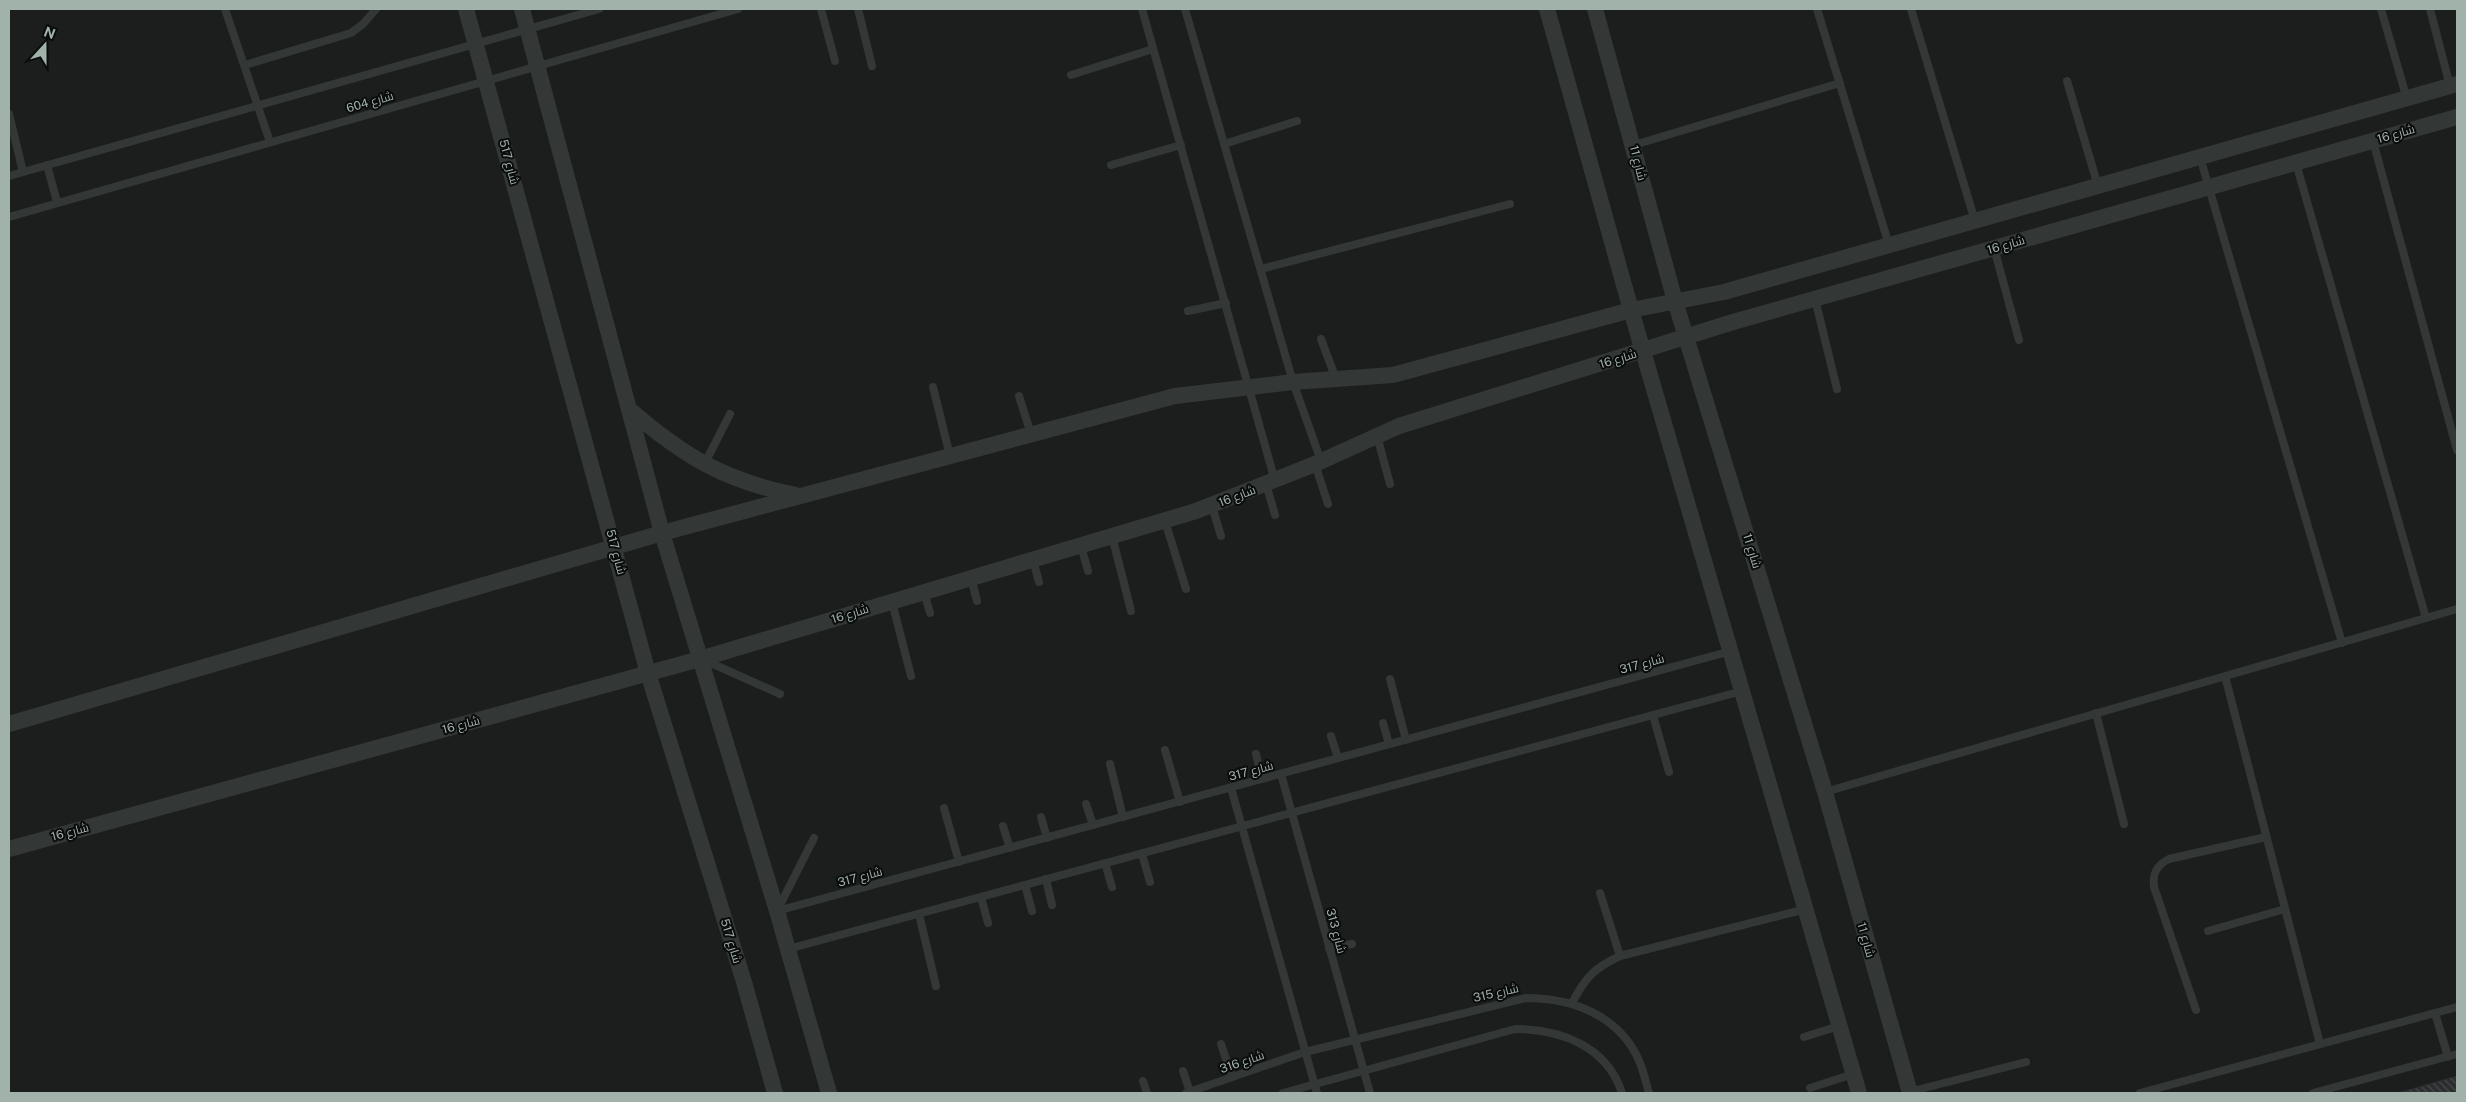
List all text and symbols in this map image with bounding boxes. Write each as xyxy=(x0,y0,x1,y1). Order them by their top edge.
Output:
north arrow xyxy=(20,20,70,70)
text: N xyxy=(42,23,58,42)
street label: شارع 604 xyxy=(345,89,396,116)
street label: شارع 16 xyxy=(2376,122,2417,147)
street label: شارع 517 xyxy=(495,138,522,186)
street label: شارع 11 xyxy=(1626,144,1649,182)
street label: شارع 16 xyxy=(1986,233,2027,258)
street label: شارع 16 xyxy=(1598,347,1639,372)
street label: شارع 16 xyxy=(1217,483,1258,510)
street label: شارع 517 xyxy=(602,528,629,576)
street label: شارع 11 xyxy=(1739,532,1764,571)
street label: شارع 16 xyxy=(830,602,871,627)
street label: شارع 317 xyxy=(1618,651,1666,678)
street label: شارع 16 xyxy=(441,713,482,738)
street label: شارع 317 xyxy=(1227,758,1275,785)
street label: شارع 16 xyxy=(50,820,91,845)
street label: شارع 317 xyxy=(836,864,884,891)
street label: شارع 313 xyxy=(1322,907,1349,955)
street label: شارع 517 xyxy=(717,917,744,965)
street label: شارع 11 xyxy=(1853,921,1878,960)
street label: شارع 315 xyxy=(1472,981,1520,1006)
street label: شارع 316 xyxy=(1218,1048,1266,1077)

